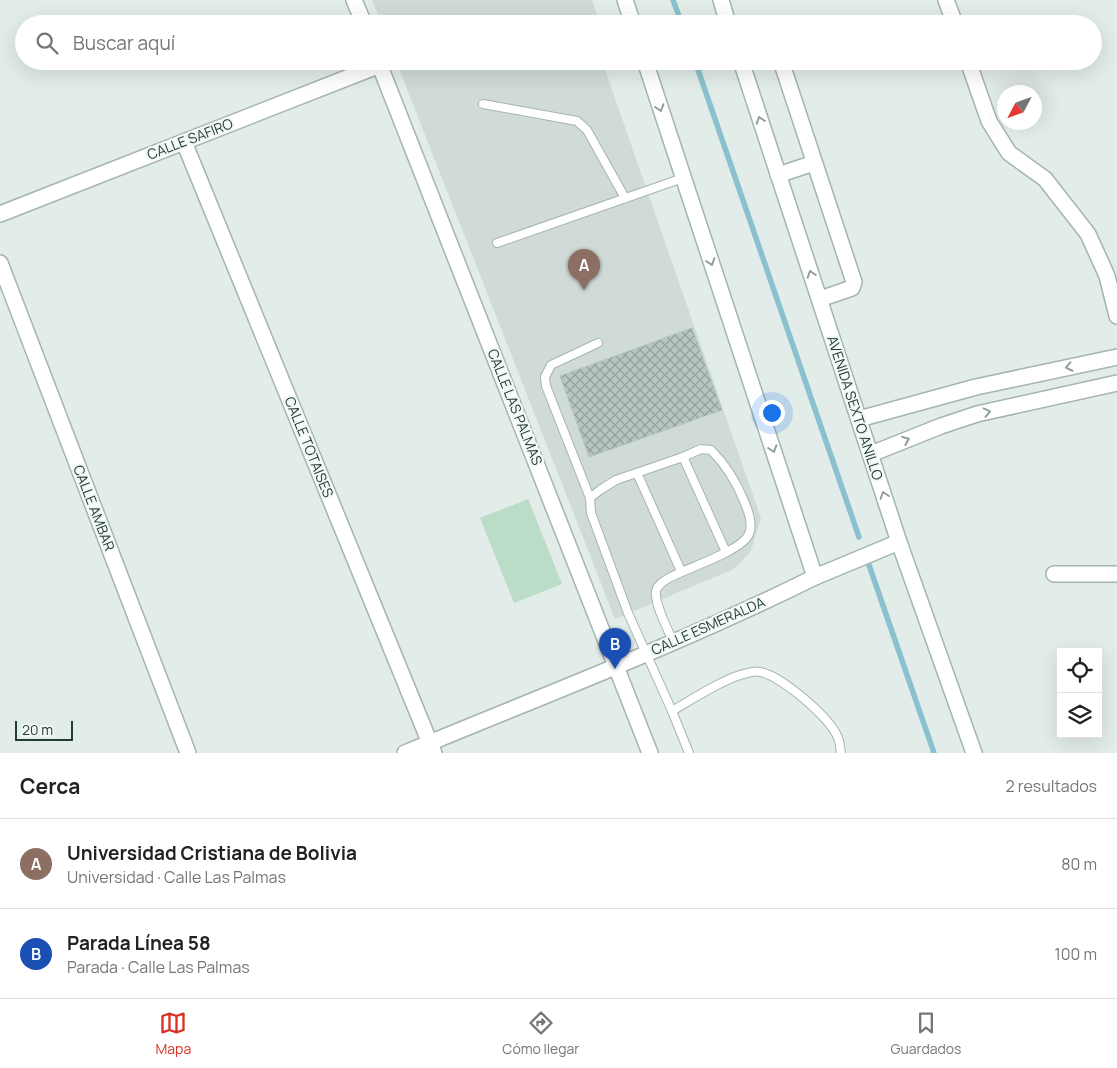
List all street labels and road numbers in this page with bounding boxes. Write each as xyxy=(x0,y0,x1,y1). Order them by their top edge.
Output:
street label: CALLE SAFIRO xyxy=(144,113,235,164)
street label: AVENIDA SEXTO ANILLO xyxy=(823,333,888,482)
street label: CALLE LAS PALMAS xyxy=(484,346,548,468)
street label: CALLE TOTAISES xyxy=(281,394,338,500)
street label: CALLE AMBAR xyxy=(69,462,120,554)
street label: CALLE ESMERALDA xyxy=(648,592,768,659)

